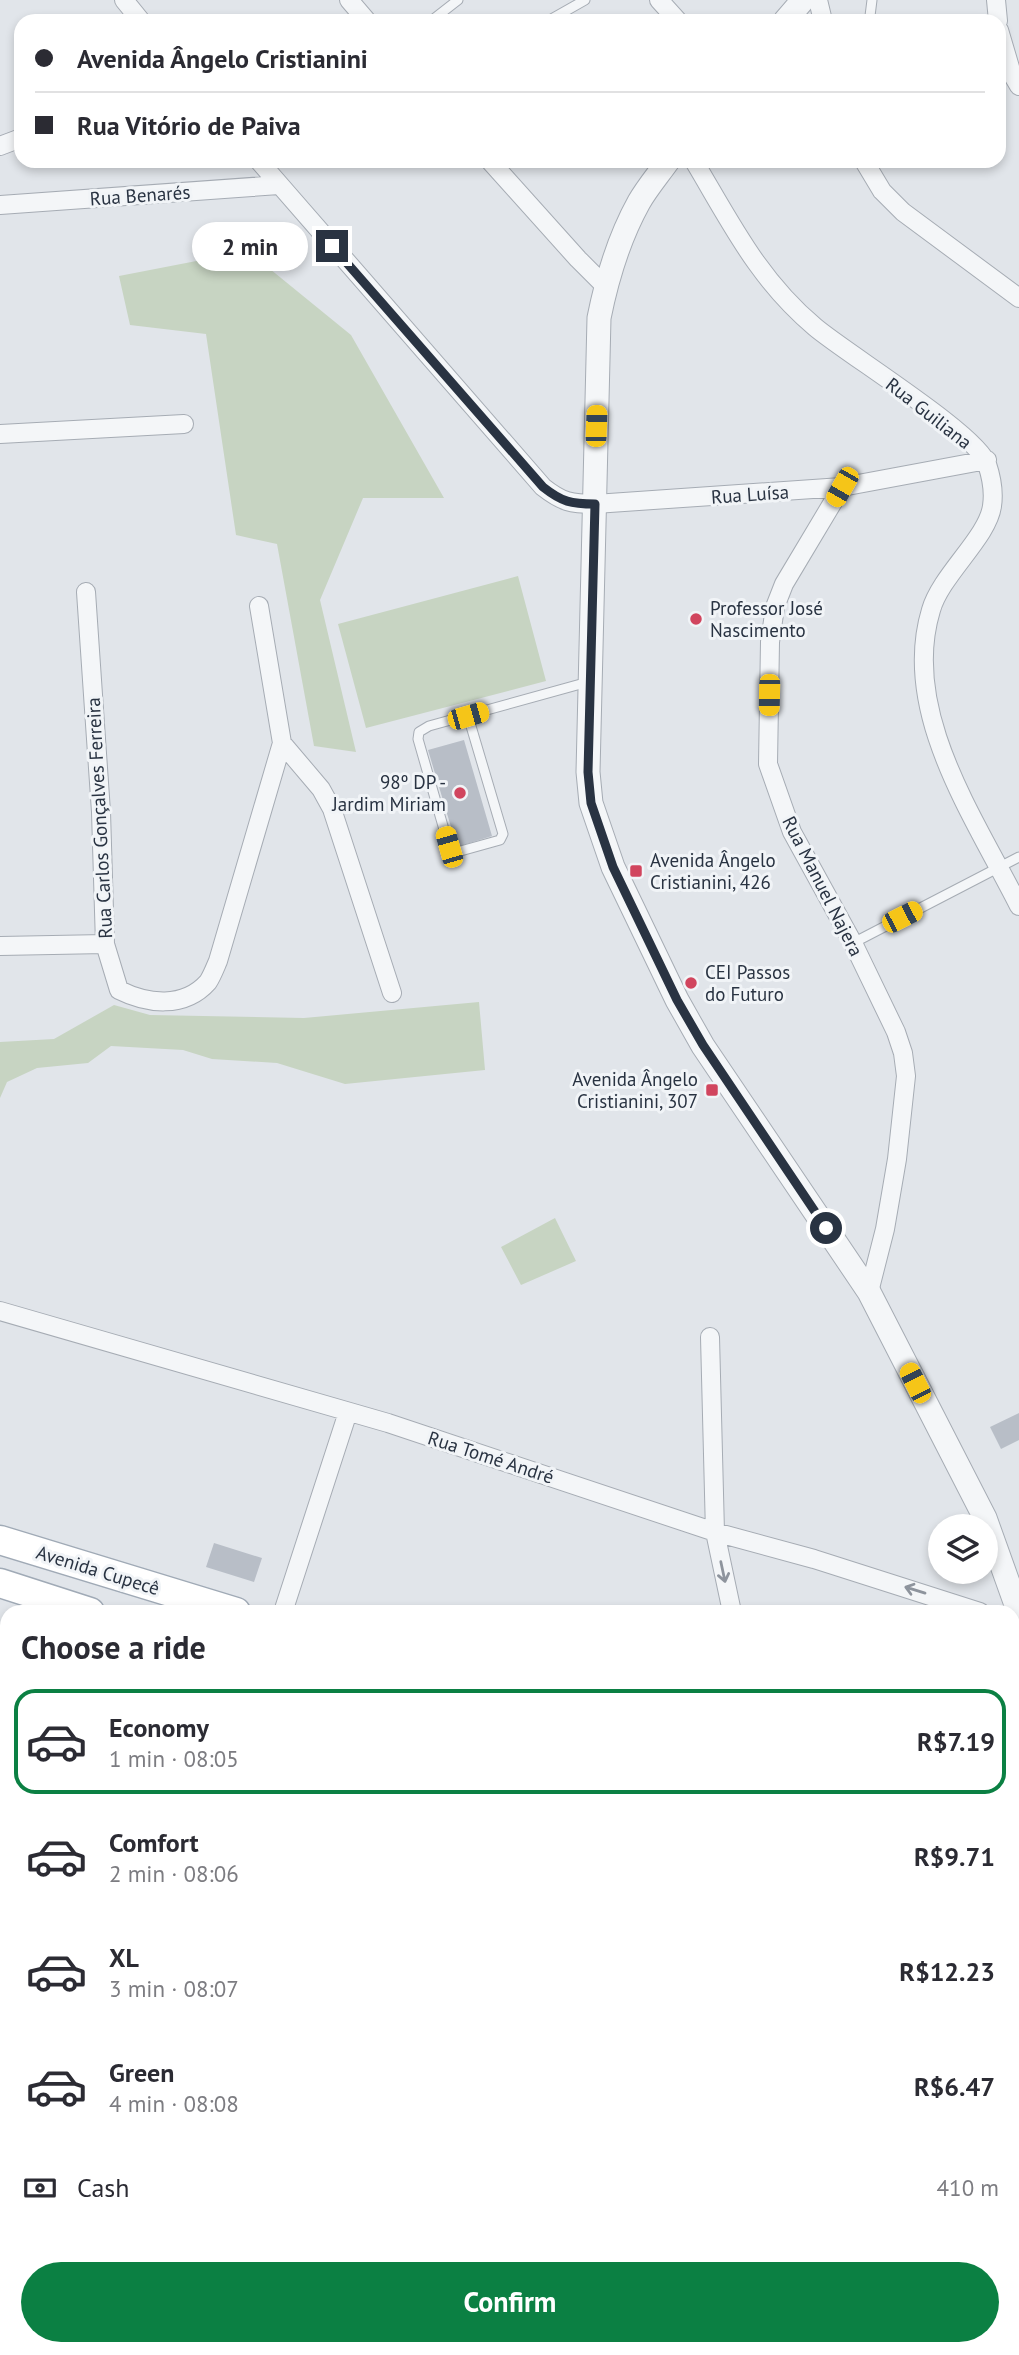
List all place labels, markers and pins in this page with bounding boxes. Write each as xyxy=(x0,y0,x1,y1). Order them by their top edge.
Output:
place label: Professor José Nascimento xyxy=(710,596,823,642)
marker: Professor José Nascimento xyxy=(688,611,704,627)
place label: 98º DP - Jardim Miriam xyxy=(331,770,446,816)
marker: 98º DP - Jardim Miriam xyxy=(452,785,468,801)
place label: Avenida Ângelo Cristianini, 426 xyxy=(650,848,776,894)
marker: Avenida Ângelo Cristianini, 426 xyxy=(628,863,644,879)
place label: CEI Passos do Futuro xyxy=(705,960,790,1006)
marker: CEI Passos do Futuro xyxy=(683,975,699,991)
place label: Avenida Ângelo Cristianini, 307 xyxy=(572,1067,698,1113)
marker: Avenida Ângelo Cristianini, 307 xyxy=(704,1082,720,1098)

